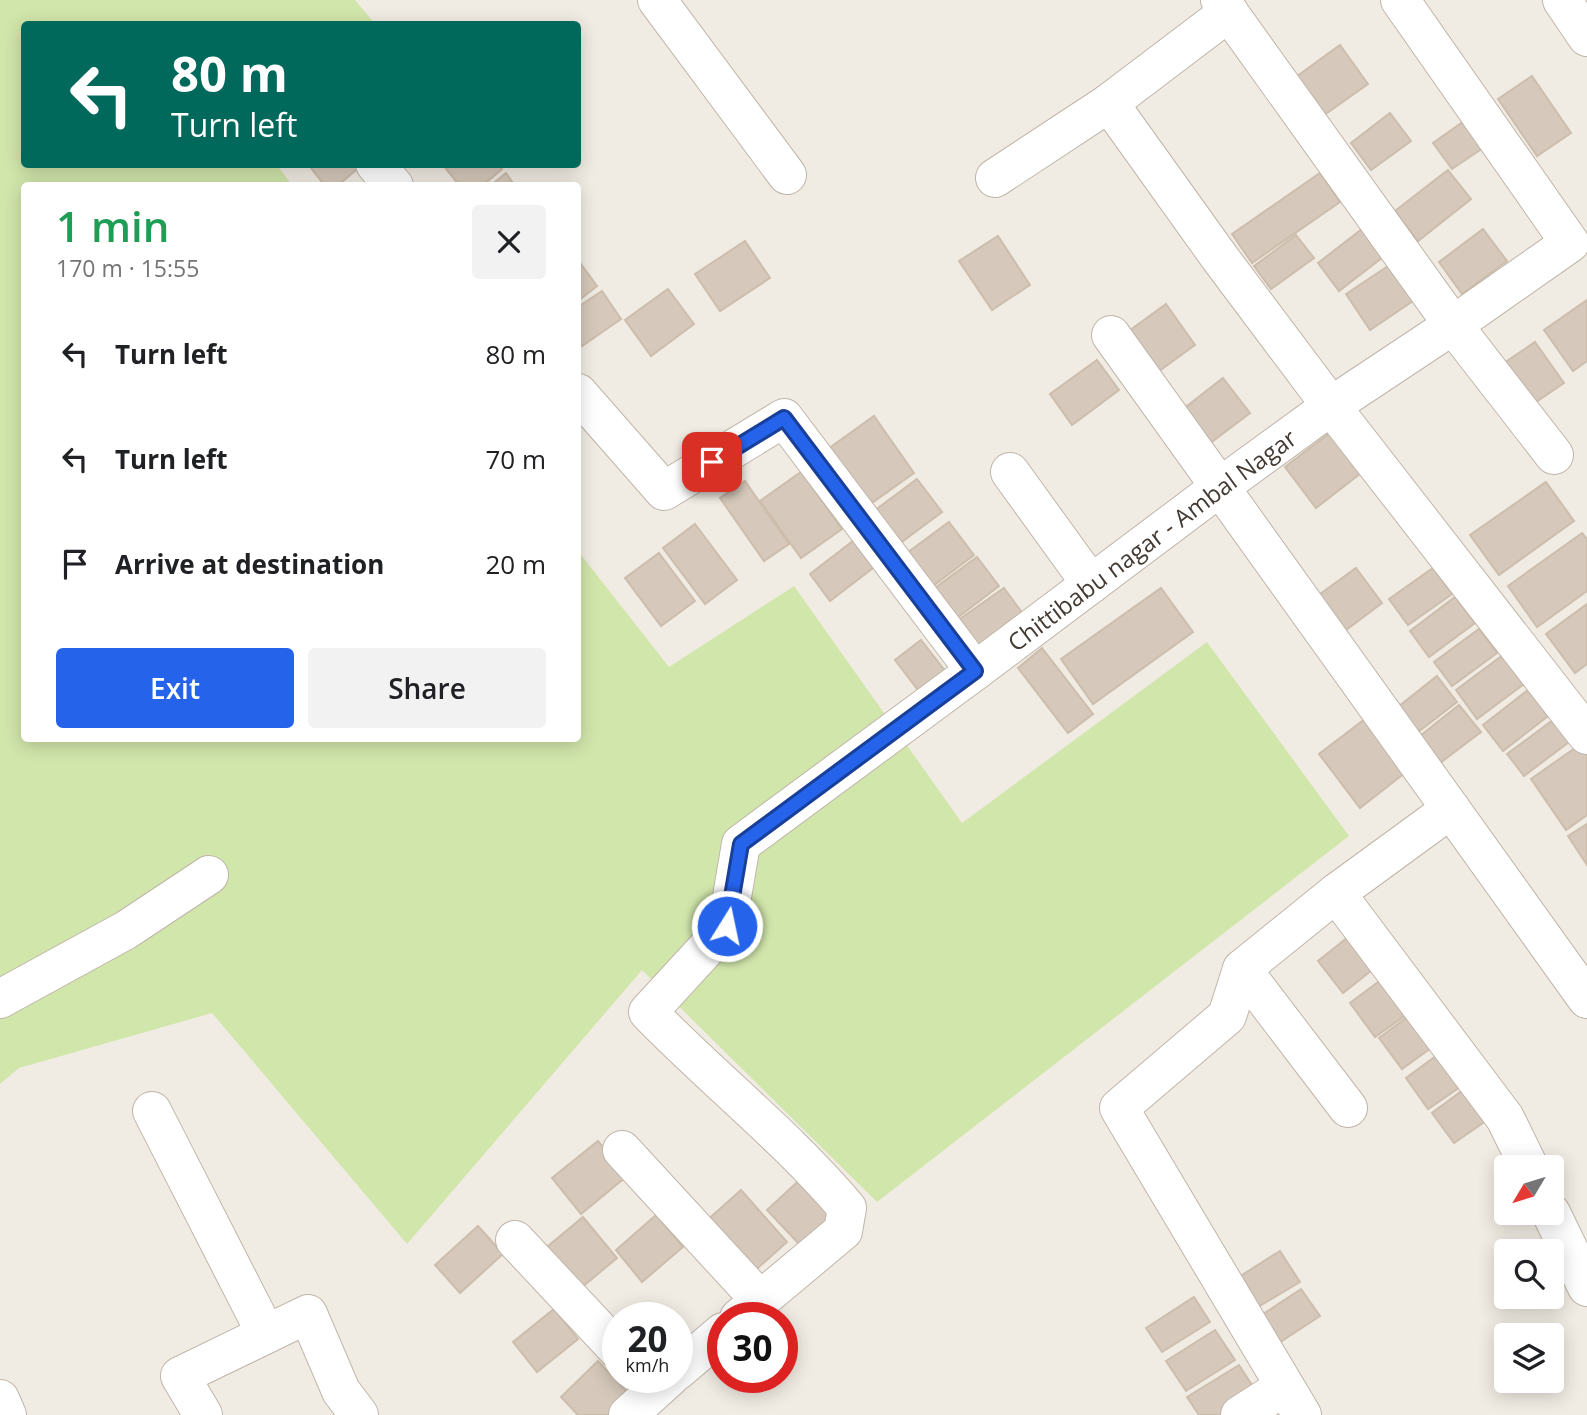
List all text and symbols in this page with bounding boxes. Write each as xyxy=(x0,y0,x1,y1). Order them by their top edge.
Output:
text: 80 m xyxy=(171,40,288,106)
icon: left xyxy=(56,49,147,140)
text: Turn left xyxy=(171,103,297,146)
text: 1 min xyxy=(56,197,169,254)
button: close xyxy=(472,205,546,279)
text: 170 m · 15:55 xyxy=(56,252,199,284)
icon: left xyxy=(56,335,94,373)
text: Turn left xyxy=(115,336,227,372)
text: 80 m xyxy=(485,336,546,372)
street label: Chittibabu nagar - Ambal Nagar xyxy=(1000,420,1303,658)
pin xyxy=(682,432,742,492)
icon: left xyxy=(56,440,94,478)
text: Turn left xyxy=(115,441,227,477)
text: 70 m xyxy=(485,441,546,477)
icon: arrive xyxy=(693,443,731,481)
icon: arrive xyxy=(56,545,94,583)
text: Arrive at destination xyxy=(115,546,384,582)
text: 20 m xyxy=(485,546,546,582)
button: Exit xyxy=(56,648,294,728)
button: Share xyxy=(308,648,546,728)
position arrow xyxy=(690,889,764,963)
north arrow xyxy=(1494,1155,1564,1225)
map controls xyxy=(1494,1155,1564,1393)
button: search xyxy=(1494,1239,1564,1309)
speed limit sign: 30 xyxy=(707,1302,798,1393)
text: 20 xyxy=(627,1315,668,1362)
button: layers xyxy=(1494,1323,1564,1393)
text: km/h xyxy=(626,1353,669,1377)

